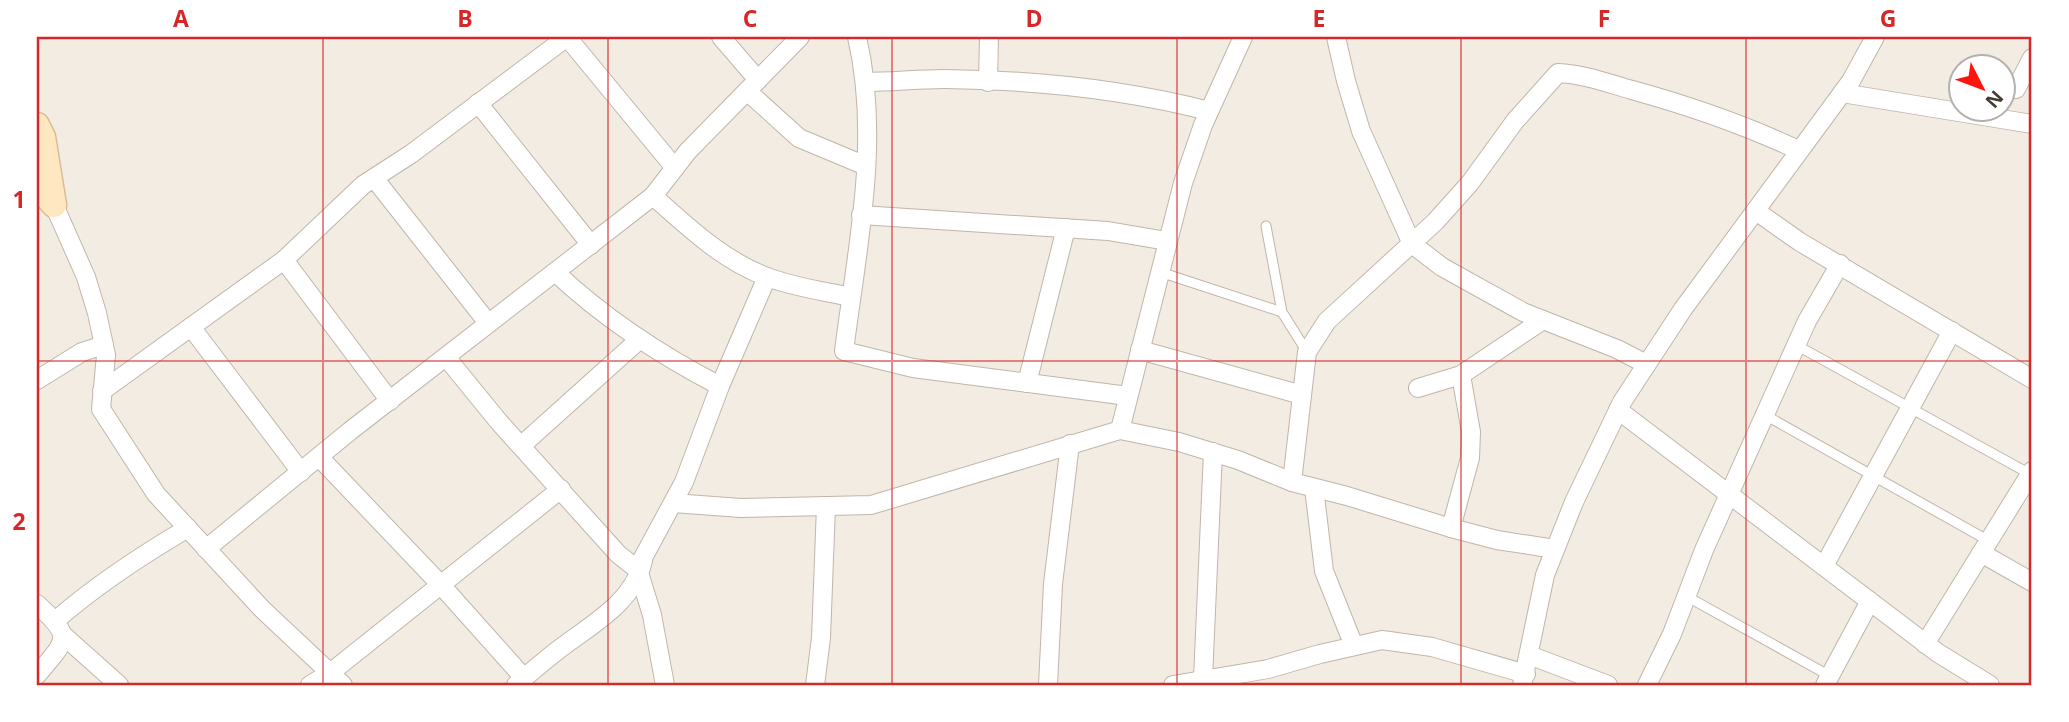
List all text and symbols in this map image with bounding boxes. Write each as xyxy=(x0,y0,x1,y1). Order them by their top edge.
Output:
text: A xyxy=(173,2,189,34)
text: B xyxy=(457,2,473,34)
text: C xyxy=(743,2,757,34)
text: D xyxy=(1025,2,1043,34)
text: E xyxy=(1313,2,1325,34)
text: F xyxy=(1598,2,1610,34)
text: G xyxy=(1880,2,1896,34)
north arrow xyxy=(1946,52,2016,122)
text: N xyxy=(1980,85,2009,114)
text: 1 xyxy=(12,183,26,215)
text: 2 xyxy=(12,505,26,537)

